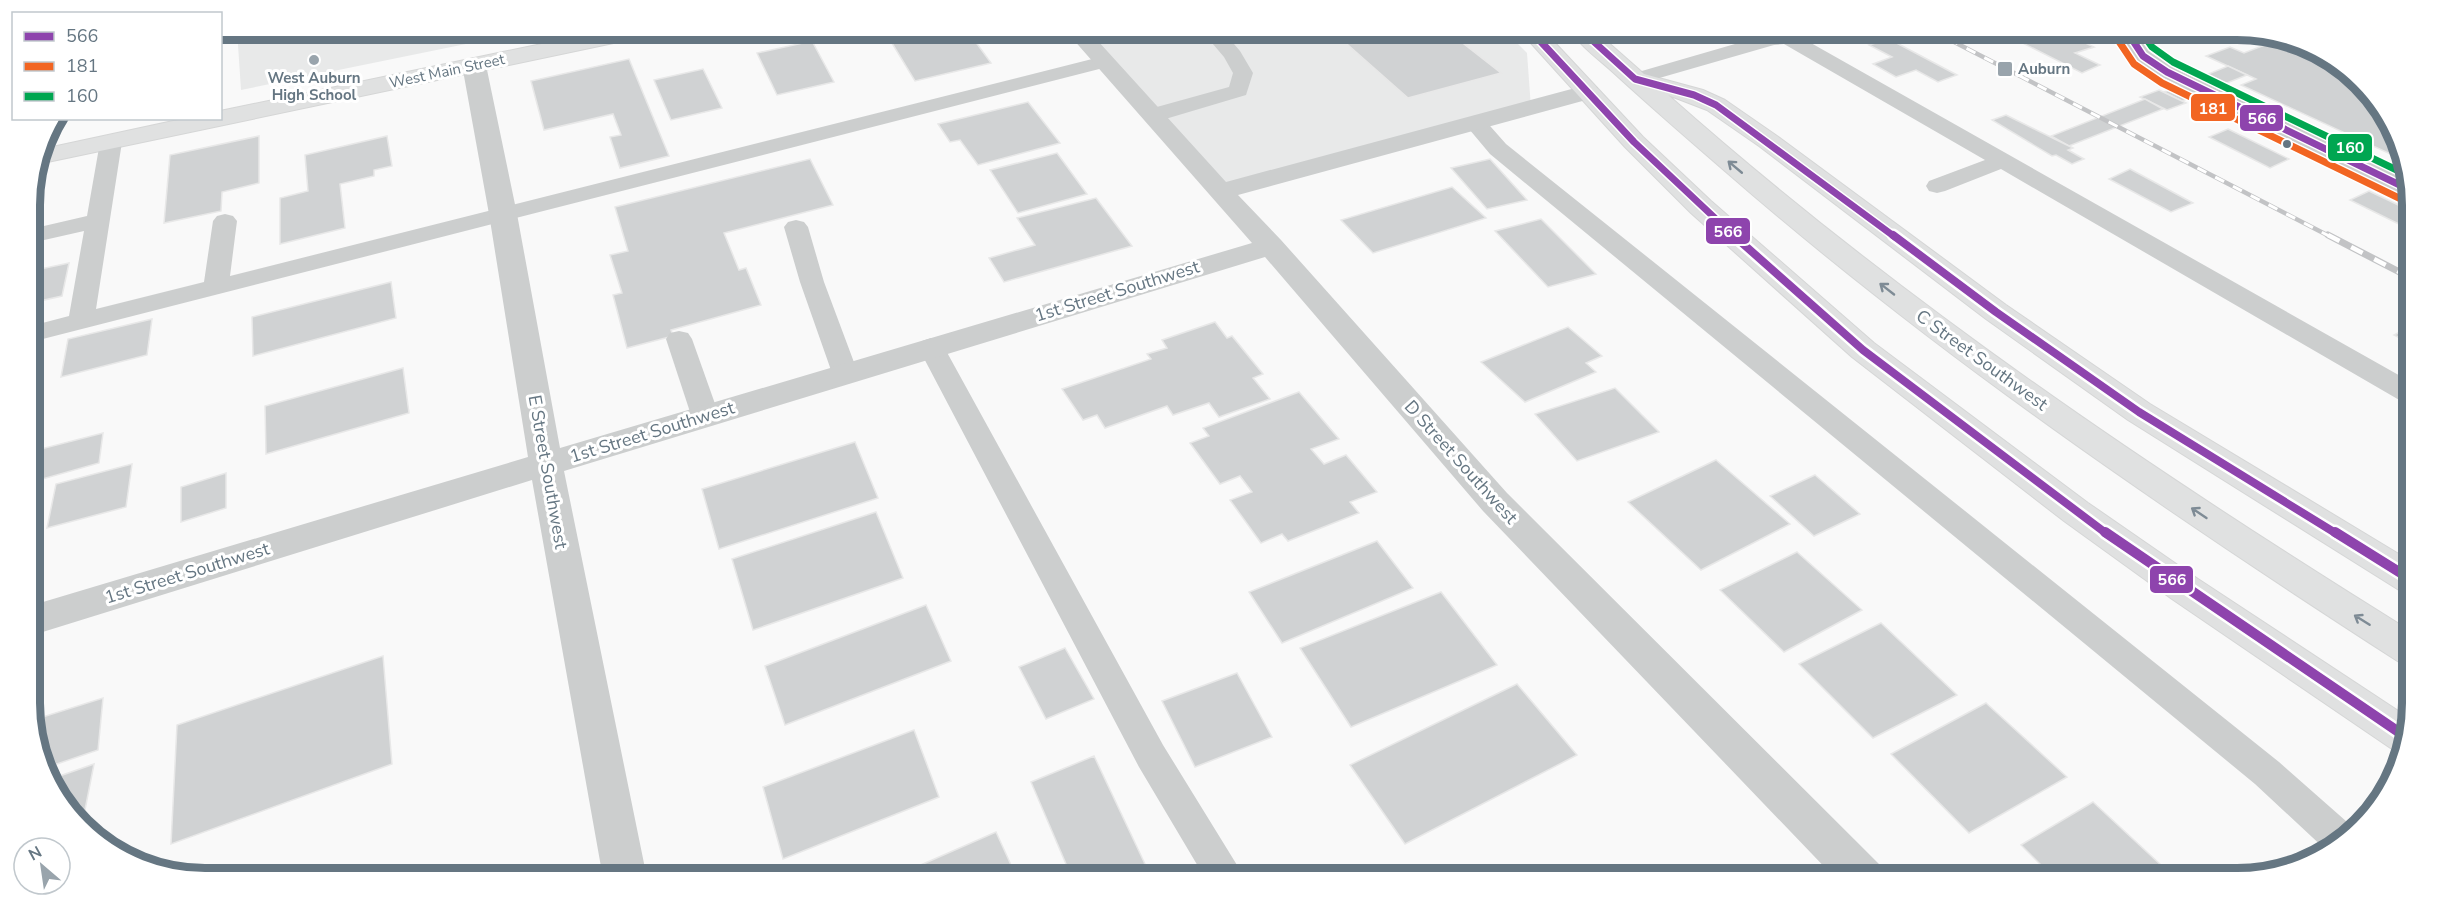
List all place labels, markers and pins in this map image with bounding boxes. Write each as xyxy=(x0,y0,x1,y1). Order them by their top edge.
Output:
marker: West Auburn High School xyxy=(307,53,321,67)
place label: Auburn xyxy=(2018,59,2070,79)
marker: Auburn xyxy=(1996,60,2014,78)
place label: West Auburn High School xyxy=(267,68,361,105)
unlabelled marker xyxy=(2281,138,2293,150)

